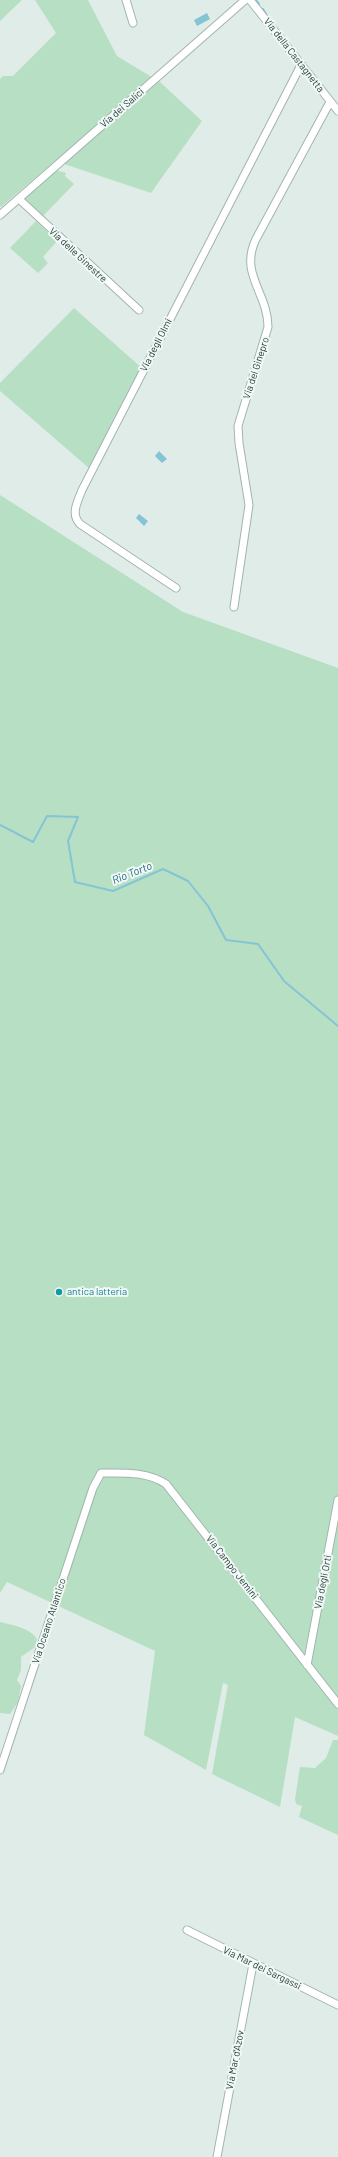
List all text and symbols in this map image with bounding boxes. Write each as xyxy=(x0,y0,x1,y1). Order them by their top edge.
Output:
street label: Via della Castagnetta xyxy=(261,15,327,95)
street label: Via dei Salici xyxy=(98,86,146,130)
street label: Via delle Ginestre xyxy=(47,225,109,285)
street label: Via degli Olmi xyxy=(138,316,174,374)
street label: Via del Ginepro xyxy=(240,335,272,401)
water label: Rio Torto xyxy=(110,859,154,887)
place label: antica latteria xyxy=(67,1286,127,1298)
marker: antica latteria xyxy=(54,1287,64,1297)
street label: Via Campo Jemini xyxy=(203,1533,261,1601)
street label: Via degli Orti xyxy=(312,1554,334,1610)
street label: Via Oceano Atlantico xyxy=(29,1577,69,1665)
street label: Via Mar dei Sargassi xyxy=(221,1944,303,1992)
street label: Via Mar d'Azov xyxy=(223,2029,247,2091)

